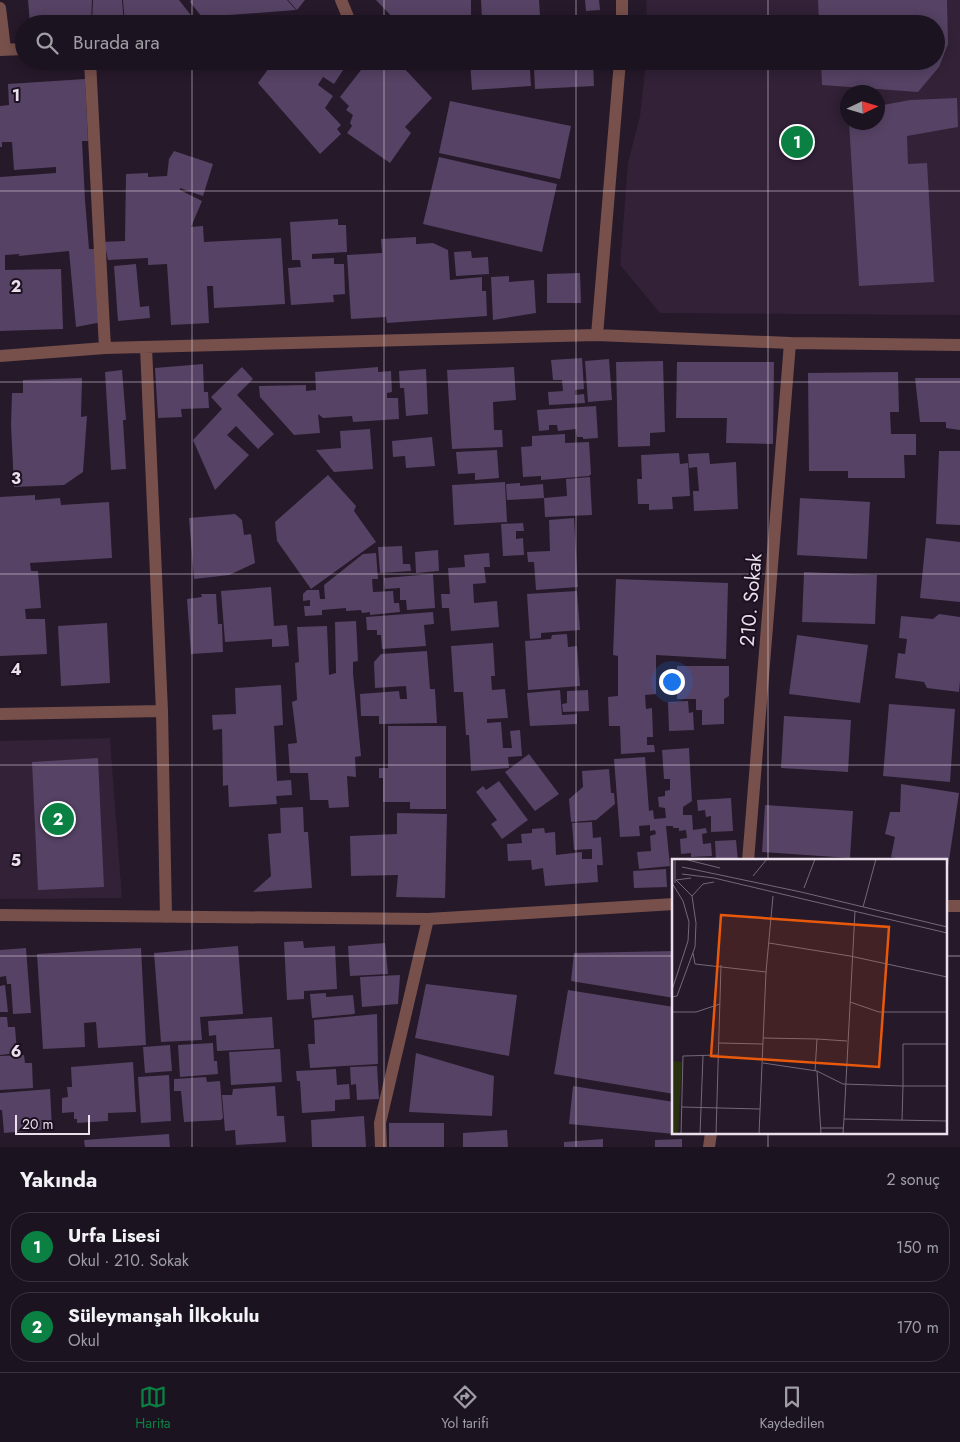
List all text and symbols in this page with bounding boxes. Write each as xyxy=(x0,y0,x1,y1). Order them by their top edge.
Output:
search box xyxy=(15,15,945,70)
icon: search xyxy=(33,29,61,57)
text: Burada ara xyxy=(73,29,160,56)
text: 1 xyxy=(12,84,20,107)
north arrow xyxy=(840,85,885,130)
pin: 1 xyxy=(781,123,813,161)
text: 2 xyxy=(11,275,21,298)
text: 3 xyxy=(11,467,21,490)
street label: 210. Sokak xyxy=(732,552,770,648)
text: 4 xyxy=(10,658,22,681)
your location xyxy=(659,669,685,695)
pin: 2 xyxy=(42,800,74,838)
text: 5 xyxy=(11,849,21,872)
inset map xyxy=(672,859,948,1134)
text: 6 xyxy=(11,1040,21,1063)
scale bar xyxy=(15,1112,90,1135)
text: 20 m xyxy=(22,1114,54,1134)
text: Yakında xyxy=(20,1165,97,1195)
text: 2 sonuç xyxy=(886,1168,940,1191)
text: Urfa Lisesi xyxy=(68,1222,160,1249)
text: 1 xyxy=(33,1236,41,1259)
text: 150 m xyxy=(896,1236,939,1259)
text: Okul · 210. Sokak xyxy=(68,1249,189,1272)
text: Süleymanşah İlkokulu xyxy=(68,1302,259,1329)
text: 2 xyxy=(32,1316,42,1339)
text: 170 m xyxy=(897,1316,939,1339)
text: Okul xyxy=(68,1329,100,1352)
tab: Harita xyxy=(135,1383,171,1433)
tab: Yol tarifi xyxy=(441,1383,489,1433)
tab: Kaydedilen xyxy=(759,1383,825,1433)

